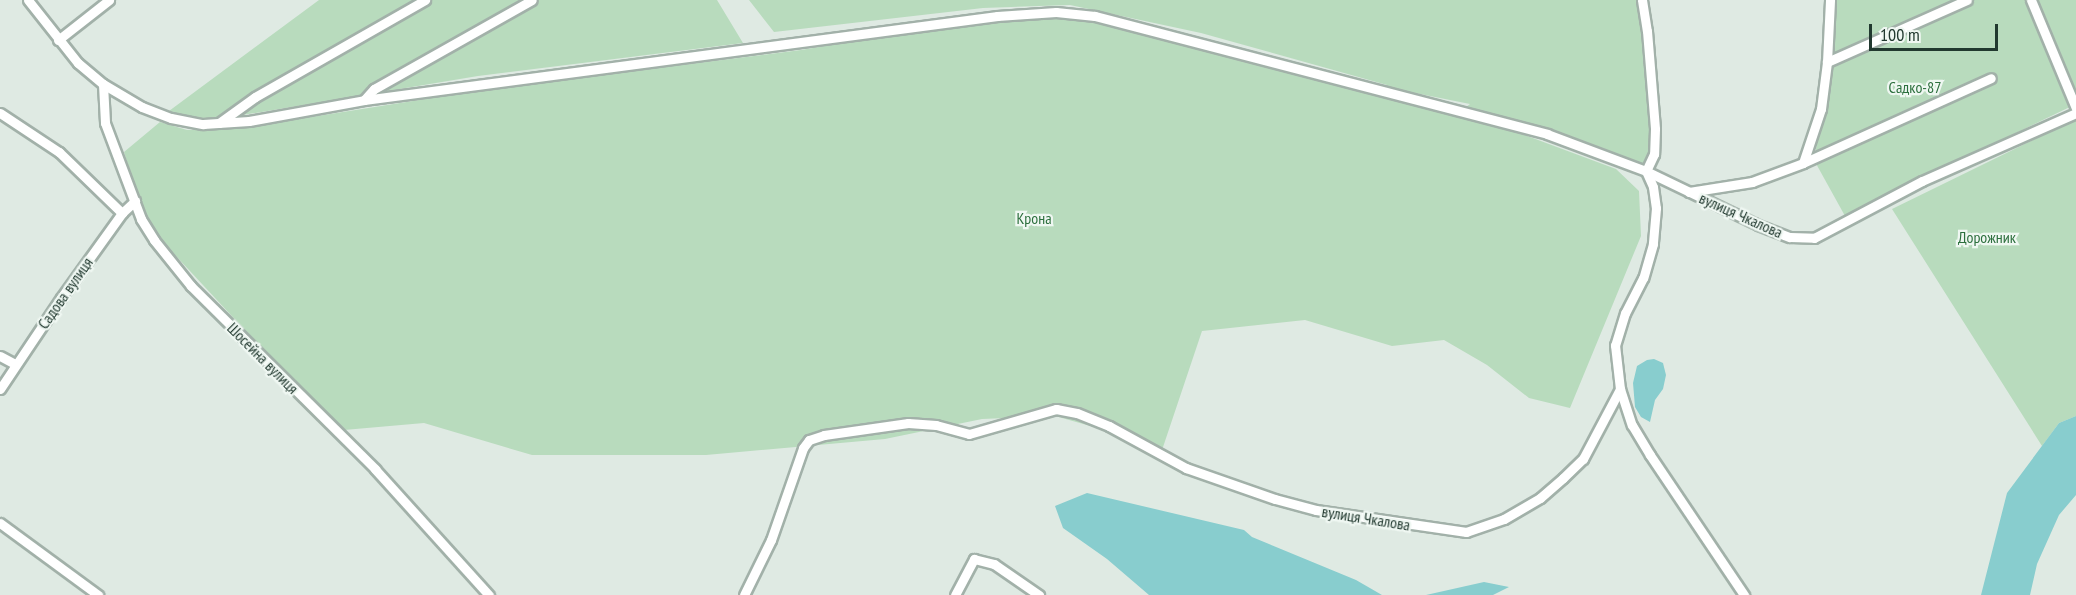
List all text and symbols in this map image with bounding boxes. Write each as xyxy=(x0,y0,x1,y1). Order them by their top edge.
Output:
scale bar xyxy=(1872,12,2001,50)
text: 100 m xyxy=(1880,23,1920,46)
park label: Садко-87 xyxy=(1889,77,1941,97)
street label: вулиця Чкалова xyxy=(1696,188,1786,242)
park label: Крона xyxy=(1016,208,1052,228)
park label: Дорожник xyxy=(1958,227,2016,247)
street label: Садова вулиця xyxy=(33,254,97,332)
street label: Шосейна вулиця xyxy=(223,318,303,398)
street label: вулиця Чкалова xyxy=(1320,502,1412,534)

